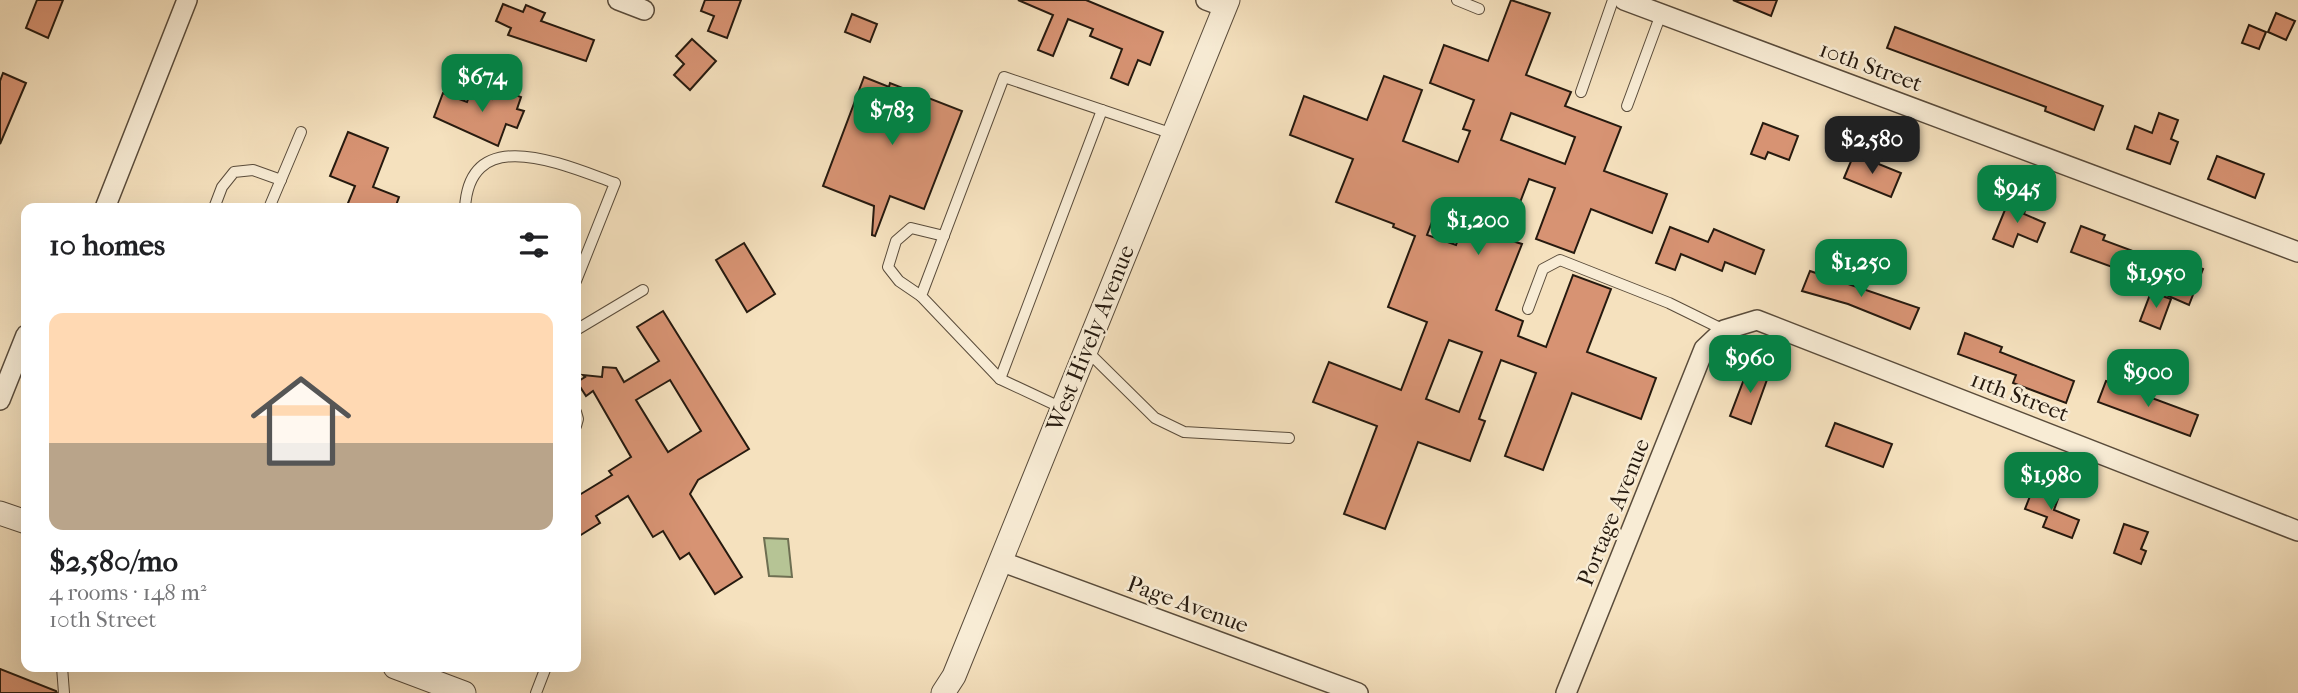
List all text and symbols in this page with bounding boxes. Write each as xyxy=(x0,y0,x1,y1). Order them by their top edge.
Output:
street label: 10th Street xyxy=(1816,35,1926,98)
pin: $674 xyxy=(441,54,523,114)
text: $674 xyxy=(457,63,507,90)
pin: $783 xyxy=(851,88,933,147)
text: $783 xyxy=(870,96,914,123)
pin: $2,580 xyxy=(1815,116,1929,176)
text: $2,580 xyxy=(1841,125,1903,152)
pin: $945 xyxy=(1976,166,2058,225)
text: $945 xyxy=(1993,174,2041,201)
pin: $1,200 xyxy=(1421,198,1535,257)
text: $1,200 xyxy=(1447,206,1509,233)
icon: filters xyxy=(515,226,553,264)
text: 10 homes xyxy=(49,228,165,263)
pin: $1,250 xyxy=(1804,240,1918,299)
street label: West Hively Avenue xyxy=(1040,241,1140,436)
text: $1,250 xyxy=(1831,248,1891,275)
pin: $1,950 xyxy=(2099,250,2213,310)
text: $1,950 xyxy=(2126,259,2186,286)
pin: $960 xyxy=(1709,336,1791,395)
text: $960 xyxy=(1725,344,1775,371)
pin: $900 xyxy=(2107,350,2189,409)
icon: home xyxy=(238,358,364,484)
text: $900 xyxy=(2123,358,2173,385)
street label: 11th Street xyxy=(1967,365,2073,428)
street label: Portage Avenue xyxy=(1572,435,1655,590)
pin: $1,980 xyxy=(1994,452,2108,512)
text: $1,980 xyxy=(2020,461,2082,488)
text: $2,580/mo xyxy=(49,544,178,579)
street label: Page Avenue xyxy=(1123,570,1252,639)
text: 4 rooms · 148 m² xyxy=(49,579,206,606)
text: 10th Street xyxy=(49,606,157,633)

